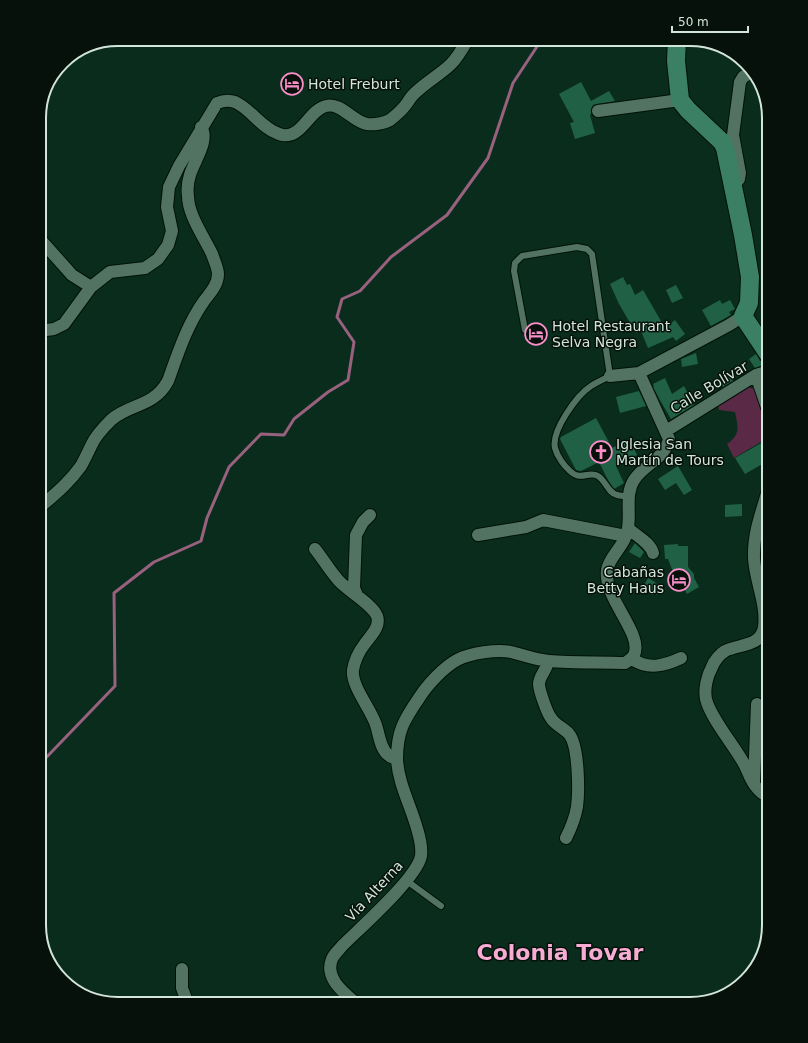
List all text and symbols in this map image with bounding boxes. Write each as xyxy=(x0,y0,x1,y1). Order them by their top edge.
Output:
scale bar xyxy=(672,8,748,34)
text: 50 m xyxy=(678,15,709,29)
hotel icon: Hotel Freburt xyxy=(279,71,305,97)
place label: Hotel Freburt xyxy=(308,76,400,92)
place label: Hotel Restaurant Selva Negra xyxy=(552,318,671,350)
hotel icon: Hotel Restaurant Selva Negra xyxy=(523,321,549,347)
street label: Calle Bolívar xyxy=(667,357,751,416)
place label: Iglesia San Martín de Tours xyxy=(616,436,724,468)
church icon: Iglesia San Martín de Tours xyxy=(588,439,614,465)
place label: Cabañas Betty Haus xyxy=(587,564,664,596)
hotel icon: Cabañas Betty Haus xyxy=(666,567,692,593)
street label: Vía Alterna xyxy=(342,857,406,925)
district label: Colonia Tovar xyxy=(477,940,644,965)

